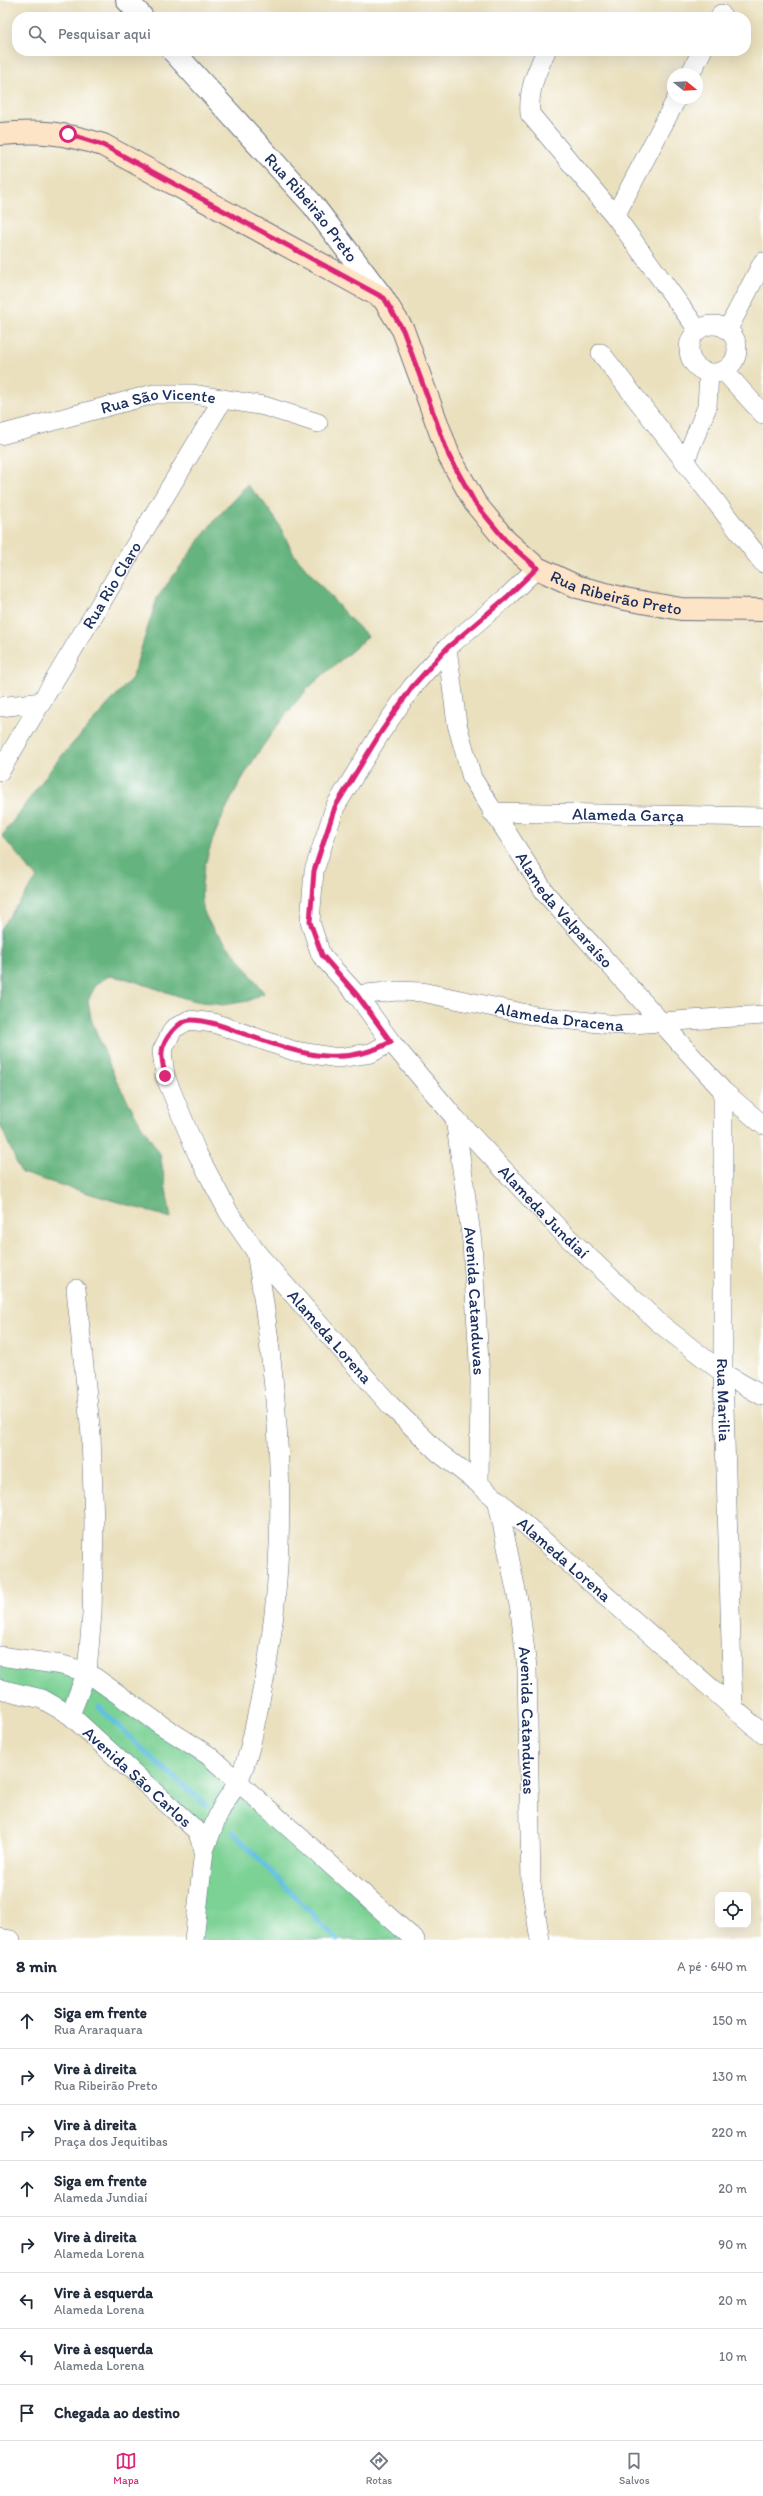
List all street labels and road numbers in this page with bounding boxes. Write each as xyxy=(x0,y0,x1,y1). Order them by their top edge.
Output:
street label: Rua Ribeirão Preto xyxy=(261,149,362,266)
street label: Rua São Vicente xyxy=(98,383,217,418)
street label: Rua Rio Claro xyxy=(78,537,145,632)
street label: Rua Ribeirão Preto xyxy=(547,566,684,619)
street label: Alameda Garça xyxy=(572,803,684,826)
street label: Alameda Valparaíso xyxy=(512,848,617,972)
street label: Alameda Dracena xyxy=(493,998,624,1035)
street label: Alameda Jundiaí xyxy=(494,1161,594,1263)
street label: Avenida Catanduvas xyxy=(460,1225,490,1375)
street label: Alameda Lorena xyxy=(284,1285,377,1388)
street label: Rua Marilia xyxy=(713,1358,735,1442)
street label: Alameda Lorena xyxy=(513,1513,616,1606)
street label: Avenida Catanduvas xyxy=(514,1645,539,1795)
street label: Avenida São Carlos xyxy=(79,1722,196,1831)

